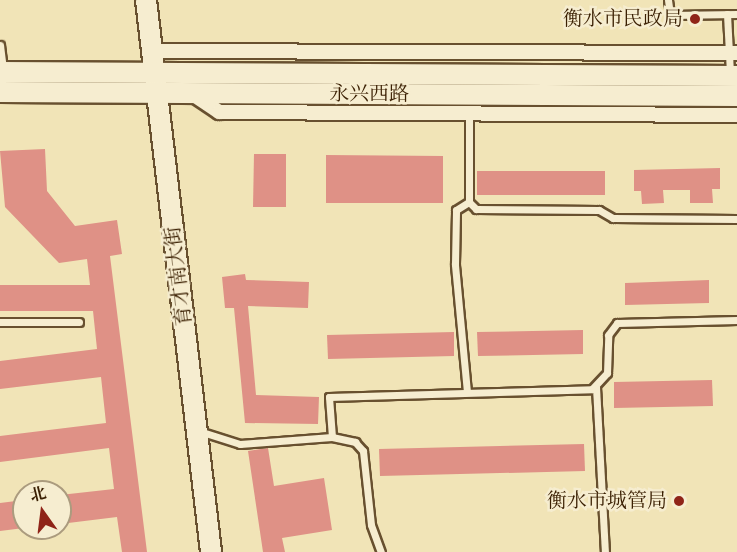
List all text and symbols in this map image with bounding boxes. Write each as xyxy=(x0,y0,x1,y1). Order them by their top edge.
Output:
place label: 衡水市民政局 xyxy=(563,7,683,31)
marker: 衡水市民政局 xyxy=(688,12,702,26)
street label: 永兴西路 xyxy=(329,82,409,106)
street label: 育才南大街 xyxy=(161,225,197,327)
north arrow xyxy=(12,480,72,540)
text: 北 xyxy=(28,483,48,506)
place label: 衡水市城管局 xyxy=(547,489,667,513)
marker: 衡水市城管局 xyxy=(672,494,686,508)

